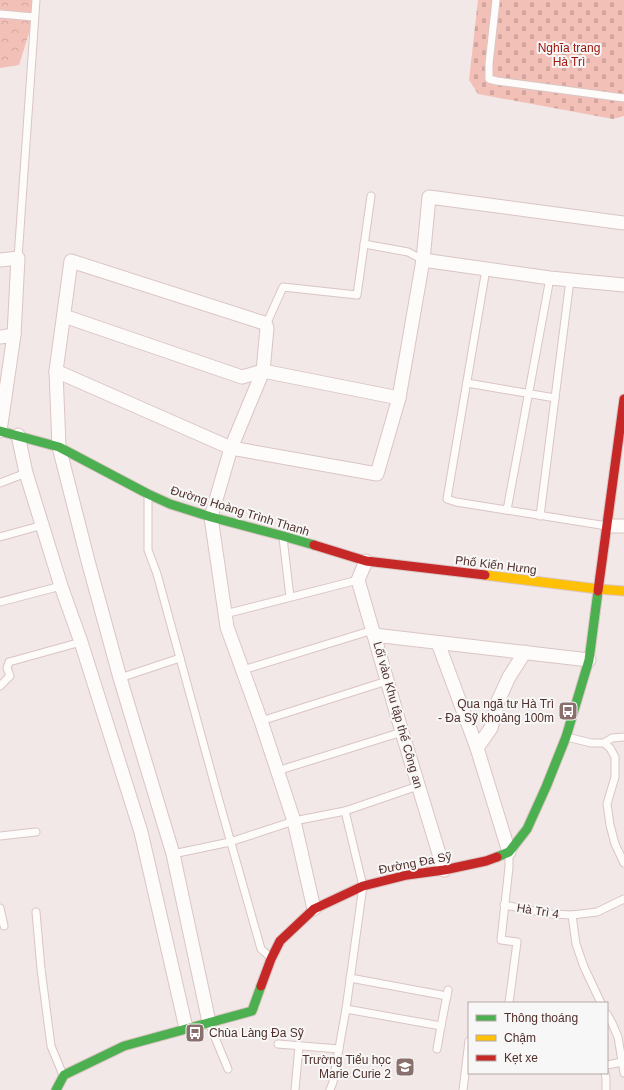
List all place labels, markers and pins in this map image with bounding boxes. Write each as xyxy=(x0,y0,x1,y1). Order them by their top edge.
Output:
place label: Qua ngã tư Hà Trì - Đa Sỹ khoảng 100m xyxy=(438,697,554,725)
bus stop icon: Qua ngã tư Hà Trì - Đa Sỹ khoảng 100m xyxy=(557,700,579,722)
bus stop icon: Chùa Làng Đa Sỹ xyxy=(184,1022,206,1044)
place label: Chùa Làng Đa Sỹ xyxy=(209,1026,304,1040)
place label: Trường Tiểu học Marie Curie 2 xyxy=(302,1053,391,1081)
school or university icon: Trường Tiểu học Marie Curie 2 xyxy=(394,1056,416,1078)

